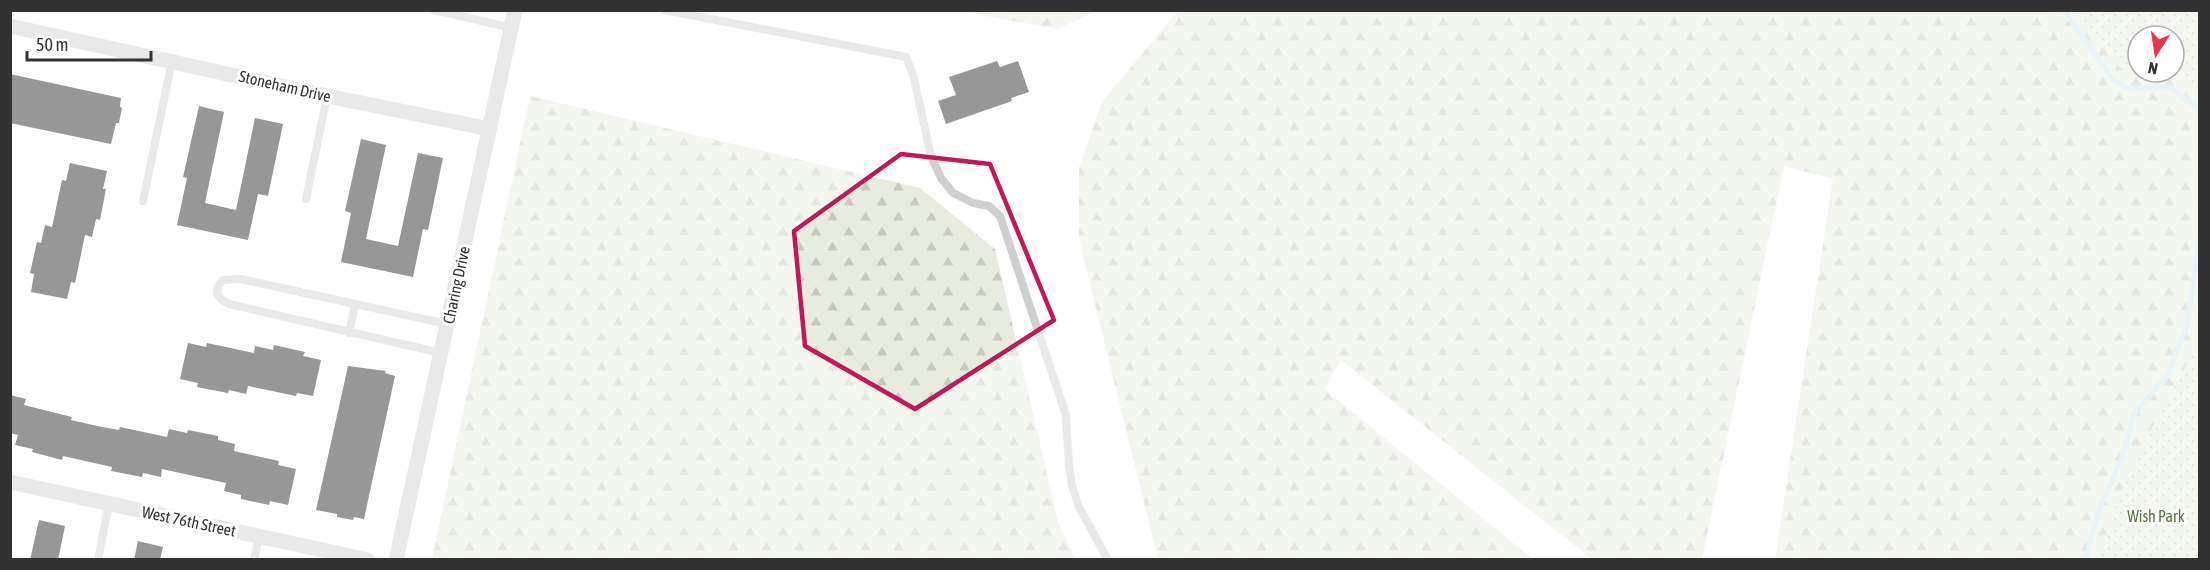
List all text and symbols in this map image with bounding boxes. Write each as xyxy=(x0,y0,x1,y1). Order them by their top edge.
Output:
scale bar xyxy=(27,24,152,62)
north arrow xyxy=(2126,24,2186,84)
text: 50 m xyxy=(36,34,68,55)
text: N xyxy=(2146,59,2159,78)
street label: Stoneham Drive xyxy=(237,67,333,105)
street label: Charing Drive xyxy=(439,245,474,326)
street label: West 76th Street xyxy=(140,502,238,540)
park label: Wish Park xyxy=(2127,507,2185,525)

